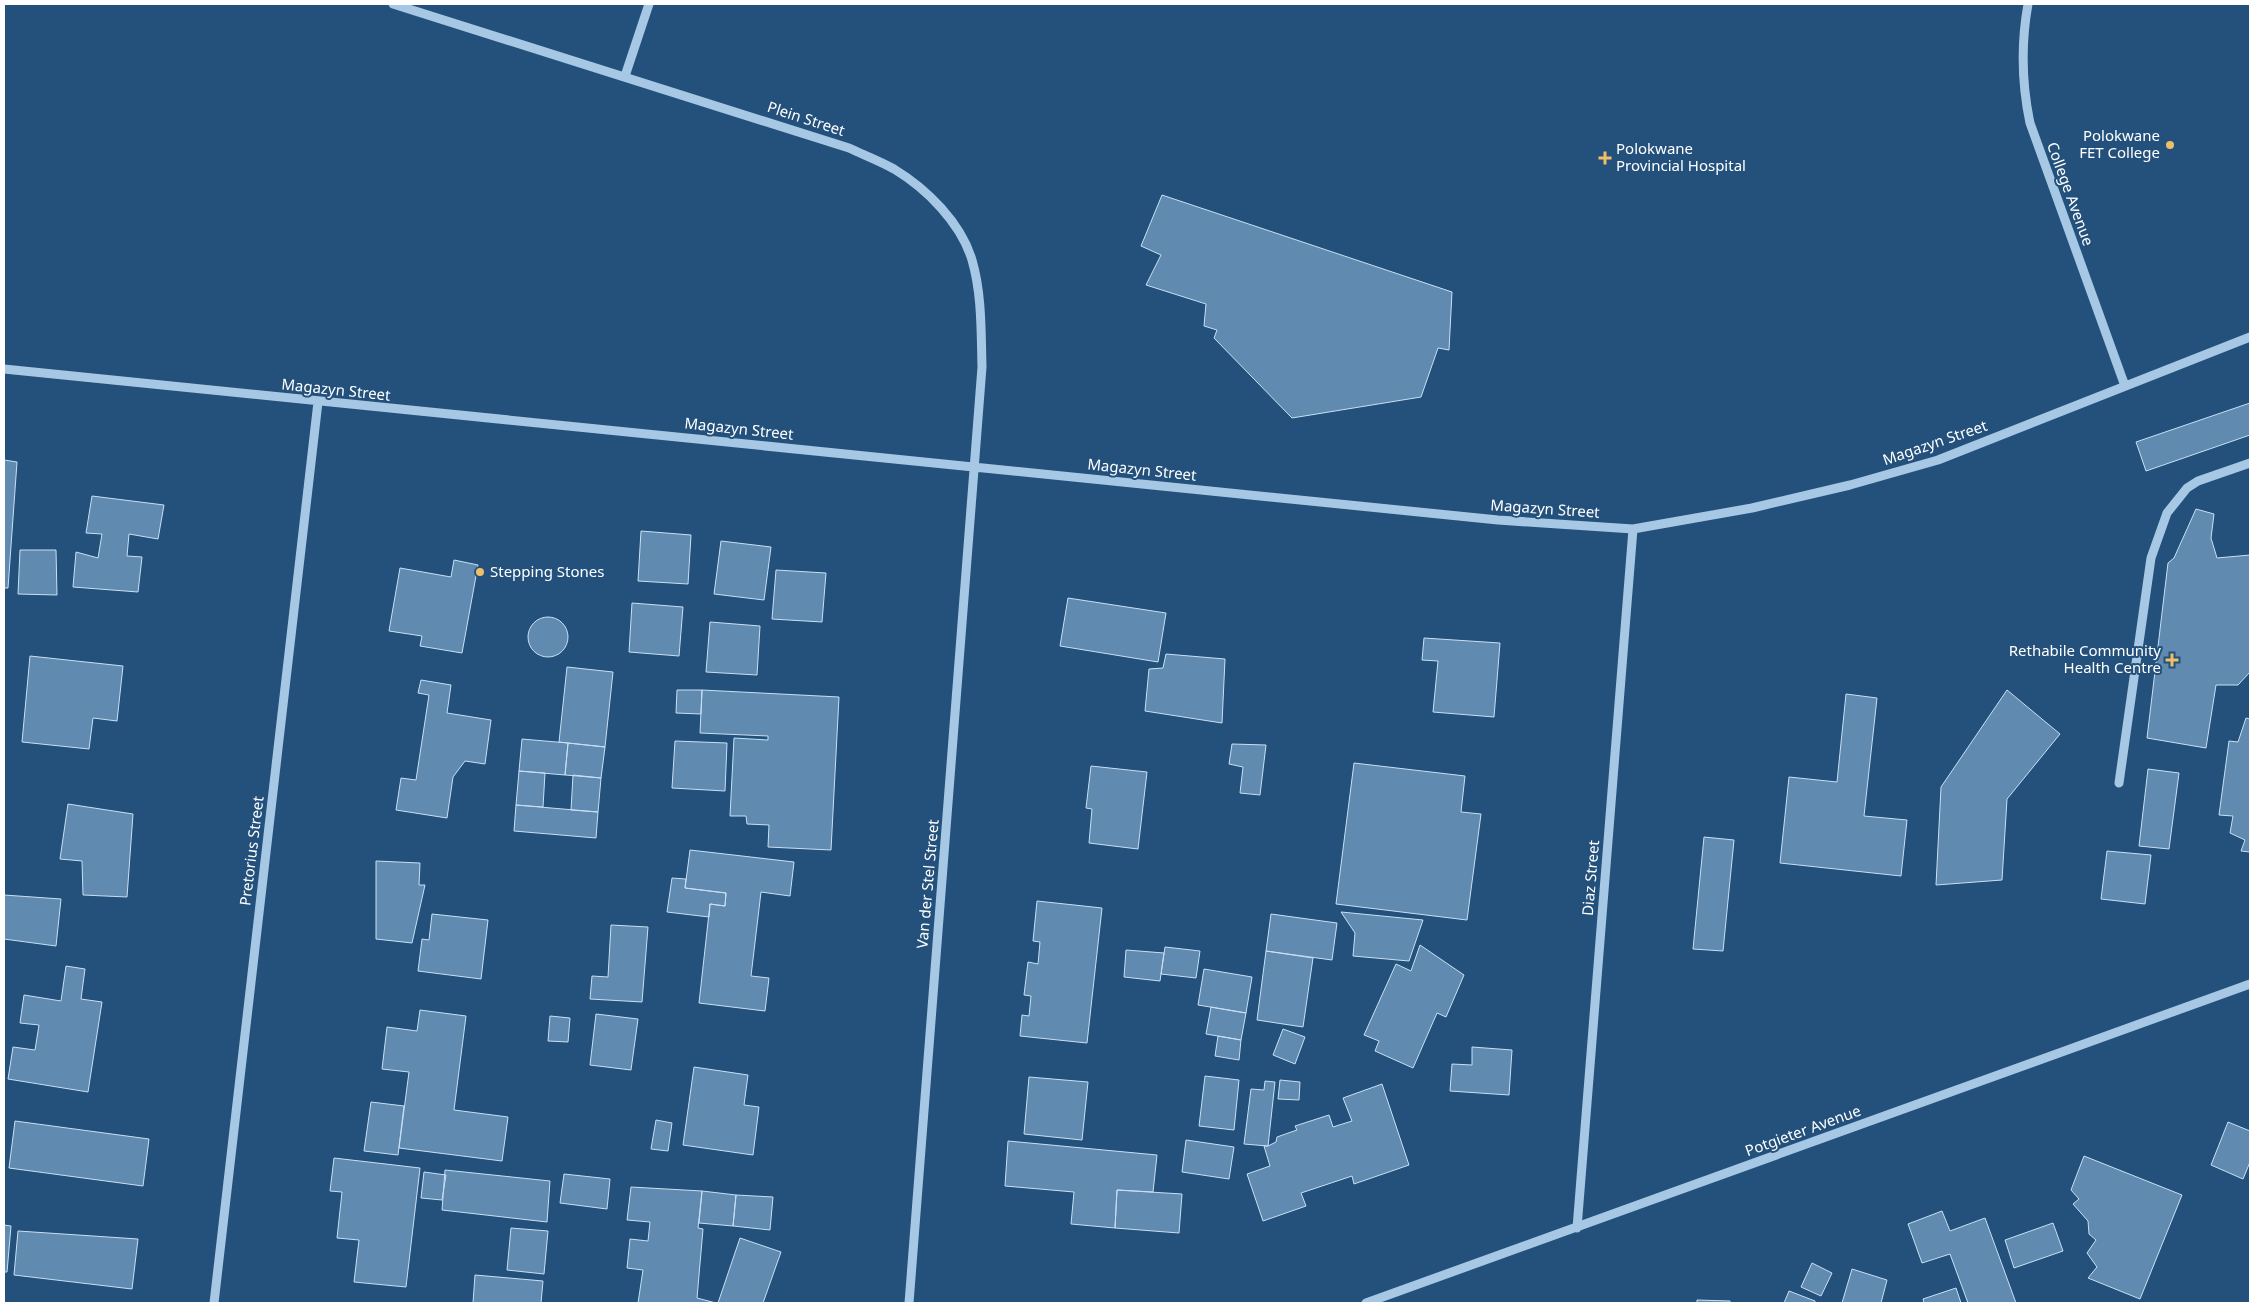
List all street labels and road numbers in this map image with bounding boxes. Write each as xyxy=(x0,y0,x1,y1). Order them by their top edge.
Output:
street label: Plein Street xyxy=(765,96,848,140)
street label: College Avenue xyxy=(2043,139,2099,248)
street label: Magazyn Street xyxy=(281,373,392,405)
street label: Magazyn Street xyxy=(684,412,795,444)
street label: Magazyn Street xyxy=(1880,415,1990,469)
street label: Magazyn Street xyxy=(1087,453,1198,485)
street label: Magazyn Street xyxy=(1490,494,1601,522)
street label: Pretorius Street xyxy=(234,794,268,907)
street label: Van der Stel Street xyxy=(911,818,943,949)
street label: Diaz Street xyxy=(1577,839,1603,917)
street label: Potgieter Avenue xyxy=(1742,1100,1863,1160)

